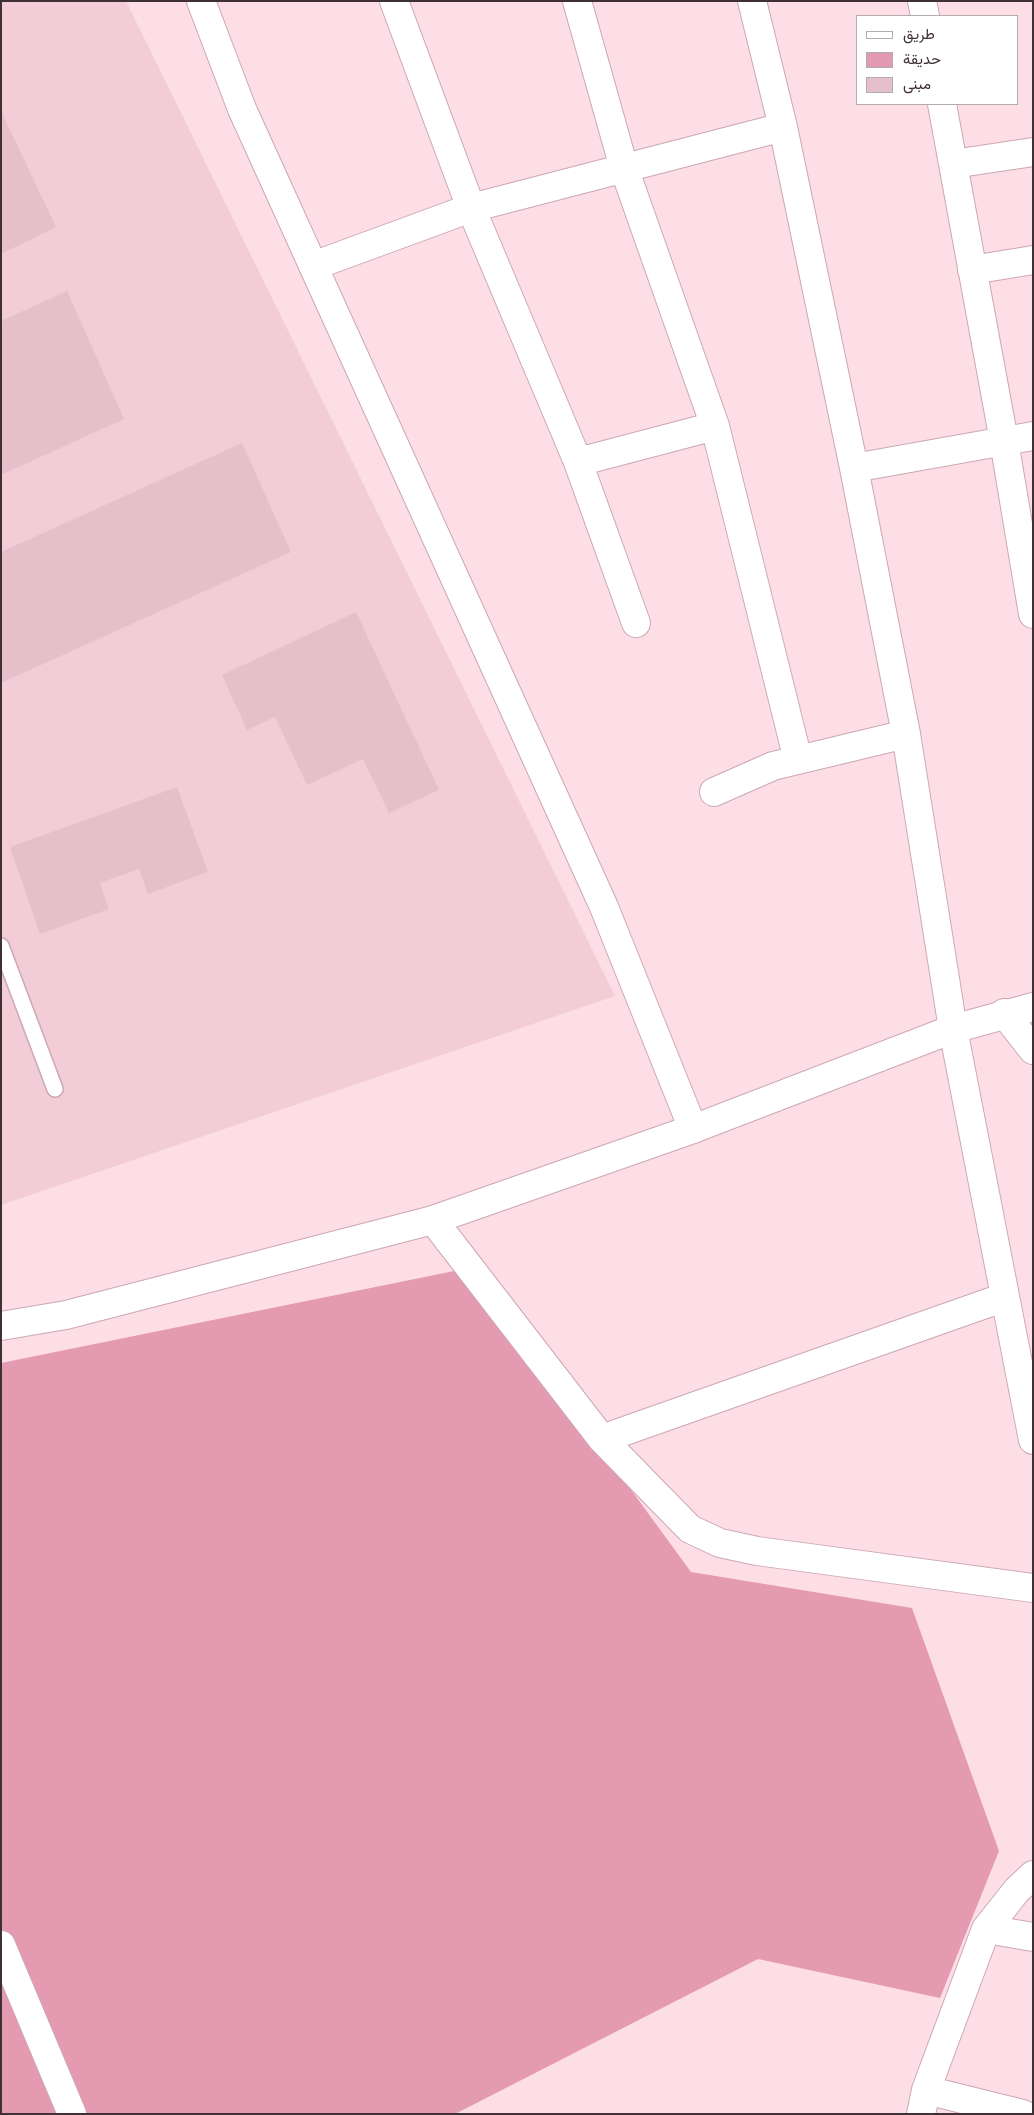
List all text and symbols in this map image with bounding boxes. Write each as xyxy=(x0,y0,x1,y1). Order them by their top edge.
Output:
legend xyxy=(856,15,1019,105)
text: طريق xyxy=(903,22,935,45)
text: حديقة xyxy=(903,47,941,70)
text: مبنى xyxy=(903,72,931,95)

